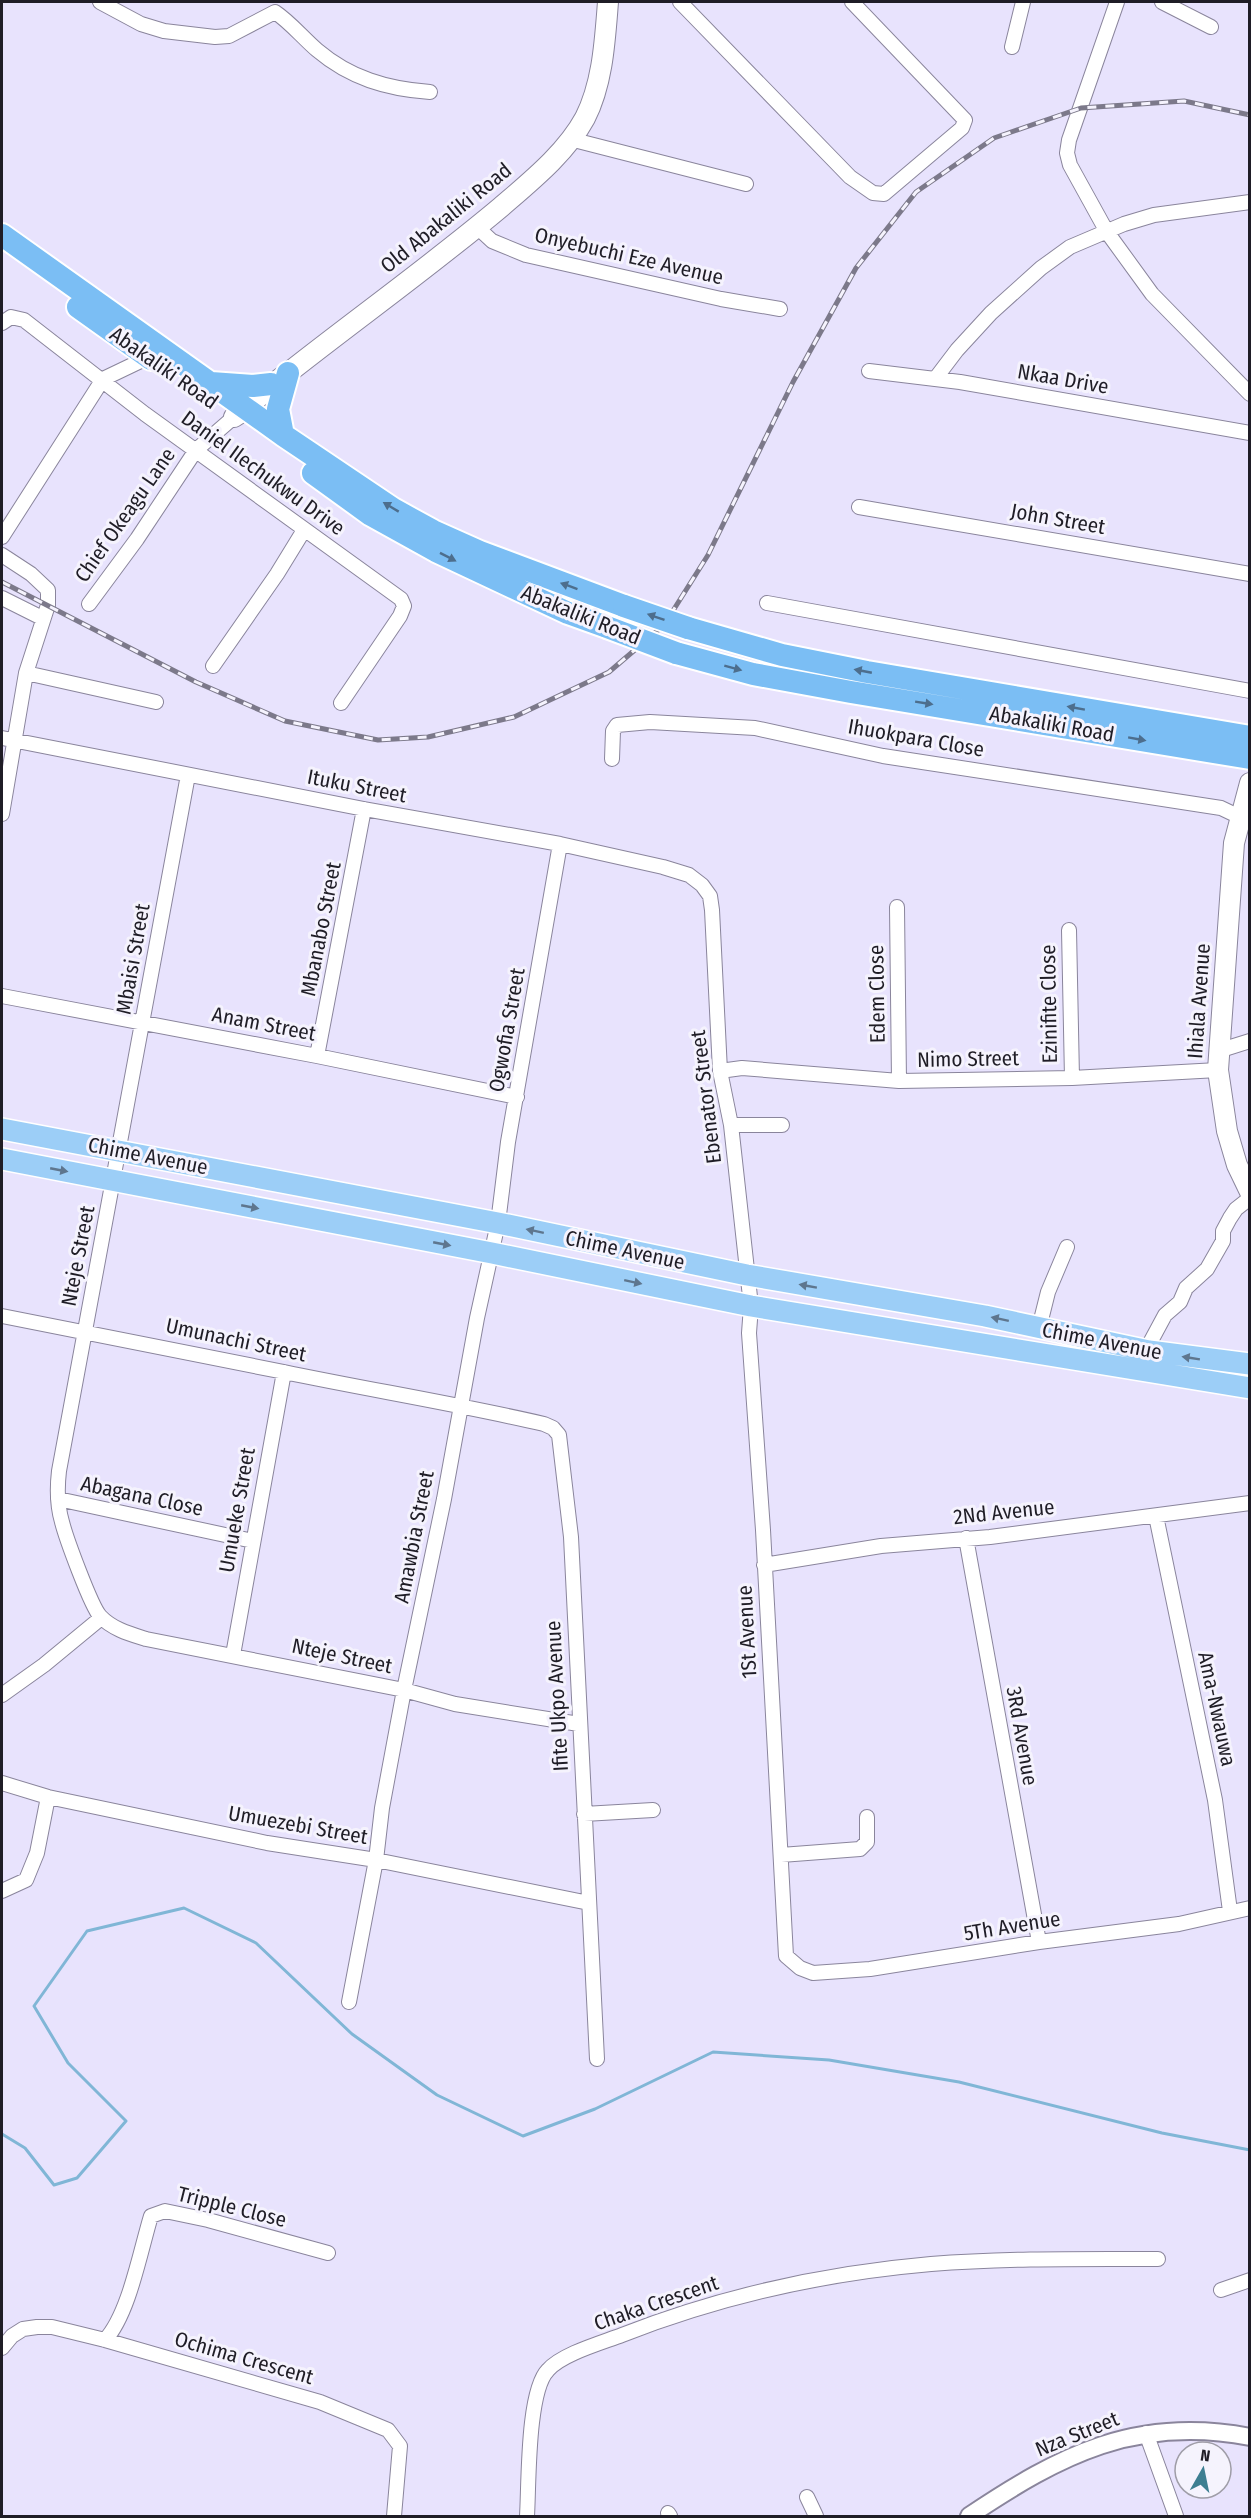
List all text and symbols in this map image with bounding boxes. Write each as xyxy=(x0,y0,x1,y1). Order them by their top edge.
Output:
street label: Old Abakaliki Road xyxy=(375,157,517,279)
street label: Onyebuchi Eze Avenue xyxy=(532,222,726,290)
street label: Abakaliki Road xyxy=(105,321,223,415)
street label: Nkaa Drive xyxy=(1015,358,1111,400)
street label: Daniel Ilechukwu Drive xyxy=(176,405,350,541)
street label: Chief Okeagu Lane xyxy=(69,443,181,587)
street label: John Street xyxy=(1009,498,1107,540)
one-way arrow xyxy=(383,501,399,512)
one-way arrow xyxy=(439,552,456,562)
street label: Abakaliki Road xyxy=(518,579,644,651)
one-way arrow xyxy=(560,581,578,590)
one-way arrow xyxy=(647,612,665,621)
one-way arrow xyxy=(723,664,742,674)
one-way arrow xyxy=(854,666,873,675)
one-way arrow xyxy=(915,698,934,707)
street label: Abakaliki Road xyxy=(988,700,1116,748)
one-way arrow xyxy=(1067,703,1086,712)
street label: Ihuokpara Close xyxy=(846,713,986,763)
one-way arrow xyxy=(1128,735,1147,744)
street label: Ituku Street xyxy=(305,764,409,808)
street label: Mbanabo Street xyxy=(295,859,347,998)
street label: Mbaisi Street xyxy=(110,901,156,1017)
street label: Ihiala Avenue xyxy=(1182,942,1216,1060)
street label: Ezinifite Close xyxy=(1035,944,1063,1064)
street label: Edem Close xyxy=(863,945,891,1043)
street label: Ogwofia Street xyxy=(483,966,531,1094)
street label: Anam Street xyxy=(210,1001,318,1047)
street label: Ebenator Street xyxy=(685,1029,727,1165)
street label: Nimo Street xyxy=(917,1045,1019,1073)
street label: Chime Avenue xyxy=(86,1132,210,1180)
one-way arrow xyxy=(50,1166,69,1175)
street label: Nteje Street xyxy=(56,1203,101,1309)
one-way arrow xyxy=(241,1203,260,1212)
one-way arrow xyxy=(525,1225,544,1235)
street label: Chime Avenue xyxy=(563,1225,687,1275)
one-way arrow xyxy=(433,1240,452,1249)
one-way arrow xyxy=(624,1278,643,1287)
one-way arrow xyxy=(799,1281,818,1290)
street label: Umunachi Street xyxy=(163,1312,309,1368)
one-way arrow xyxy=(991,1314,1010,1324)
street label: Chime Avenue xyxy=(1040,1317,1164,1365)
one-way arrow xyxy=(1182,1353,1201,1362)
street label: Umueke Street xyxy=(213,1445,261,1575)
street label: Amawbia Street xyxy=(388,1468,440,1605)
street label: Abagana Close xyxy=(78,1470,206,1522)
street label: 2Nd Avenue xyxy=(952,1494,1056,1530)
street label: 1St Avenue xyxy=(732,1585,762,1679)
street label: Ifite Ukpo Avenue xyxy=(540,1620,574,1772)
street label: Nteje Street xyxy=(289,1633,395,1679)
street label: Ama-Nwauwa xyxy=(1192,1649,1242,1769)
street label: 3Rd Avenue xyxy=(1001,1685,1043,1787)
street label: Umuezebi Street xyxy=(226,1800,370,1850)
street label: 5Th Avenue xyxy=(962,1906,1062,1946)
street label: Tripple Close xyxy=(175,2181,289,2233)
street label: Chaka Crescent xyxy=(590,2270,722,2336)
street label: Ochima Crescent xyxy=(172,2326,317,2390)
street label: Nza Street xyxy=(1031,2405,1123,2462)
north arrow xyxy=(1173,2440,1233,2500)
text: N xyxy=(1199,2446,1211,2466)

